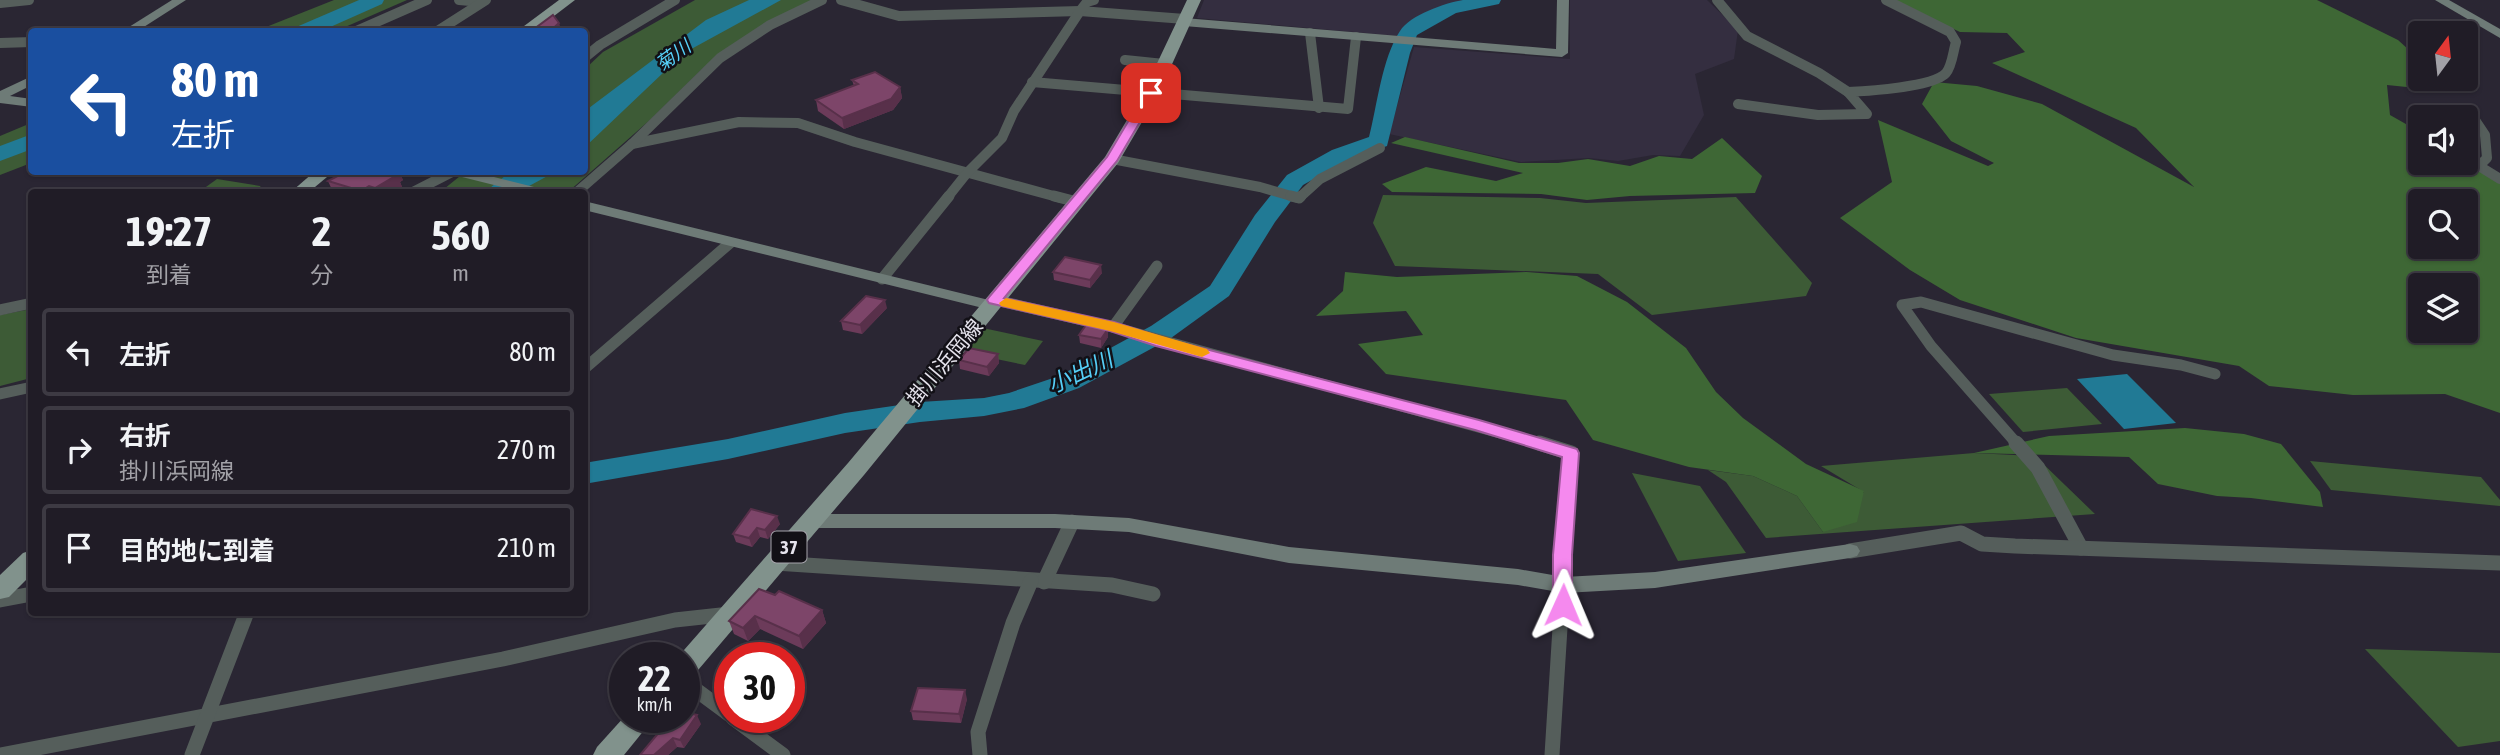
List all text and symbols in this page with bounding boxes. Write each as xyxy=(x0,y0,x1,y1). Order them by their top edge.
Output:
north arrow xyxy=(2408,21,2478,91)
map controls xyxy=(2408,21,2478,343)
water label: 菊川 xyxy=(651,34,696,75)
text: 80 m xyxy=(171,51,259,107)
icon: left xyxy=(56,56,147,147)
pin xyxy=(1121,63,1181,123)
icon: arrive xyxy=(1132,74,1170,112)
button: sound xyxy=(2408,105,2478,175)
text: 左折 xyxy=(171,116,235,153)
button: search xyxy=(2408,189,2478,259)
text: 19:27 xyxy=(126,207,212,255)
text: 2 xyxy=(312,207,331,255)
text: 560 xyxy=(431,211,490,259)
text: m xyxy=(452,260,469,286)
text: 到着 xyxy=(146,262,192,288)
text: 分 xyxy=(310,262,333,288)
button: layers xyxy=(2408,273,2478,343)
street label: 掛川浜岡線 xyxy=(901,314,987,410)
icon: left xyxy=(60,333,98,371)
text: 80 m xyxy=(509,337,556,367)
text: 左折 xyxy=(119,340,171,370)
water label: 小出川 xyxy=(1043,344,1119,398)
text: 右折 xyxy=(119,421,171,451)
icon: right xyxy=(60,431,98,469)
text: 270 m xyxy=(497,435,556,465)
text: 掛川浜岡線 xyxy=(119,458,234,484)
icon: arrive xyxy=(60,529,98,567)
road number: 37 xyxy=(772,532,806,562)
text: 210 m xyxy=(497,533,556,563)
text: 目的地に到着 xyxy=(119,536,275,566)
position arrow xyxy=(1526,568,1600,642)
speed limit sign: 30 xyxy=(714,642,805,733)
text: 22 xyxy=(638,658,671,698)
text: km/h xyxy=(637,694,672,715)

